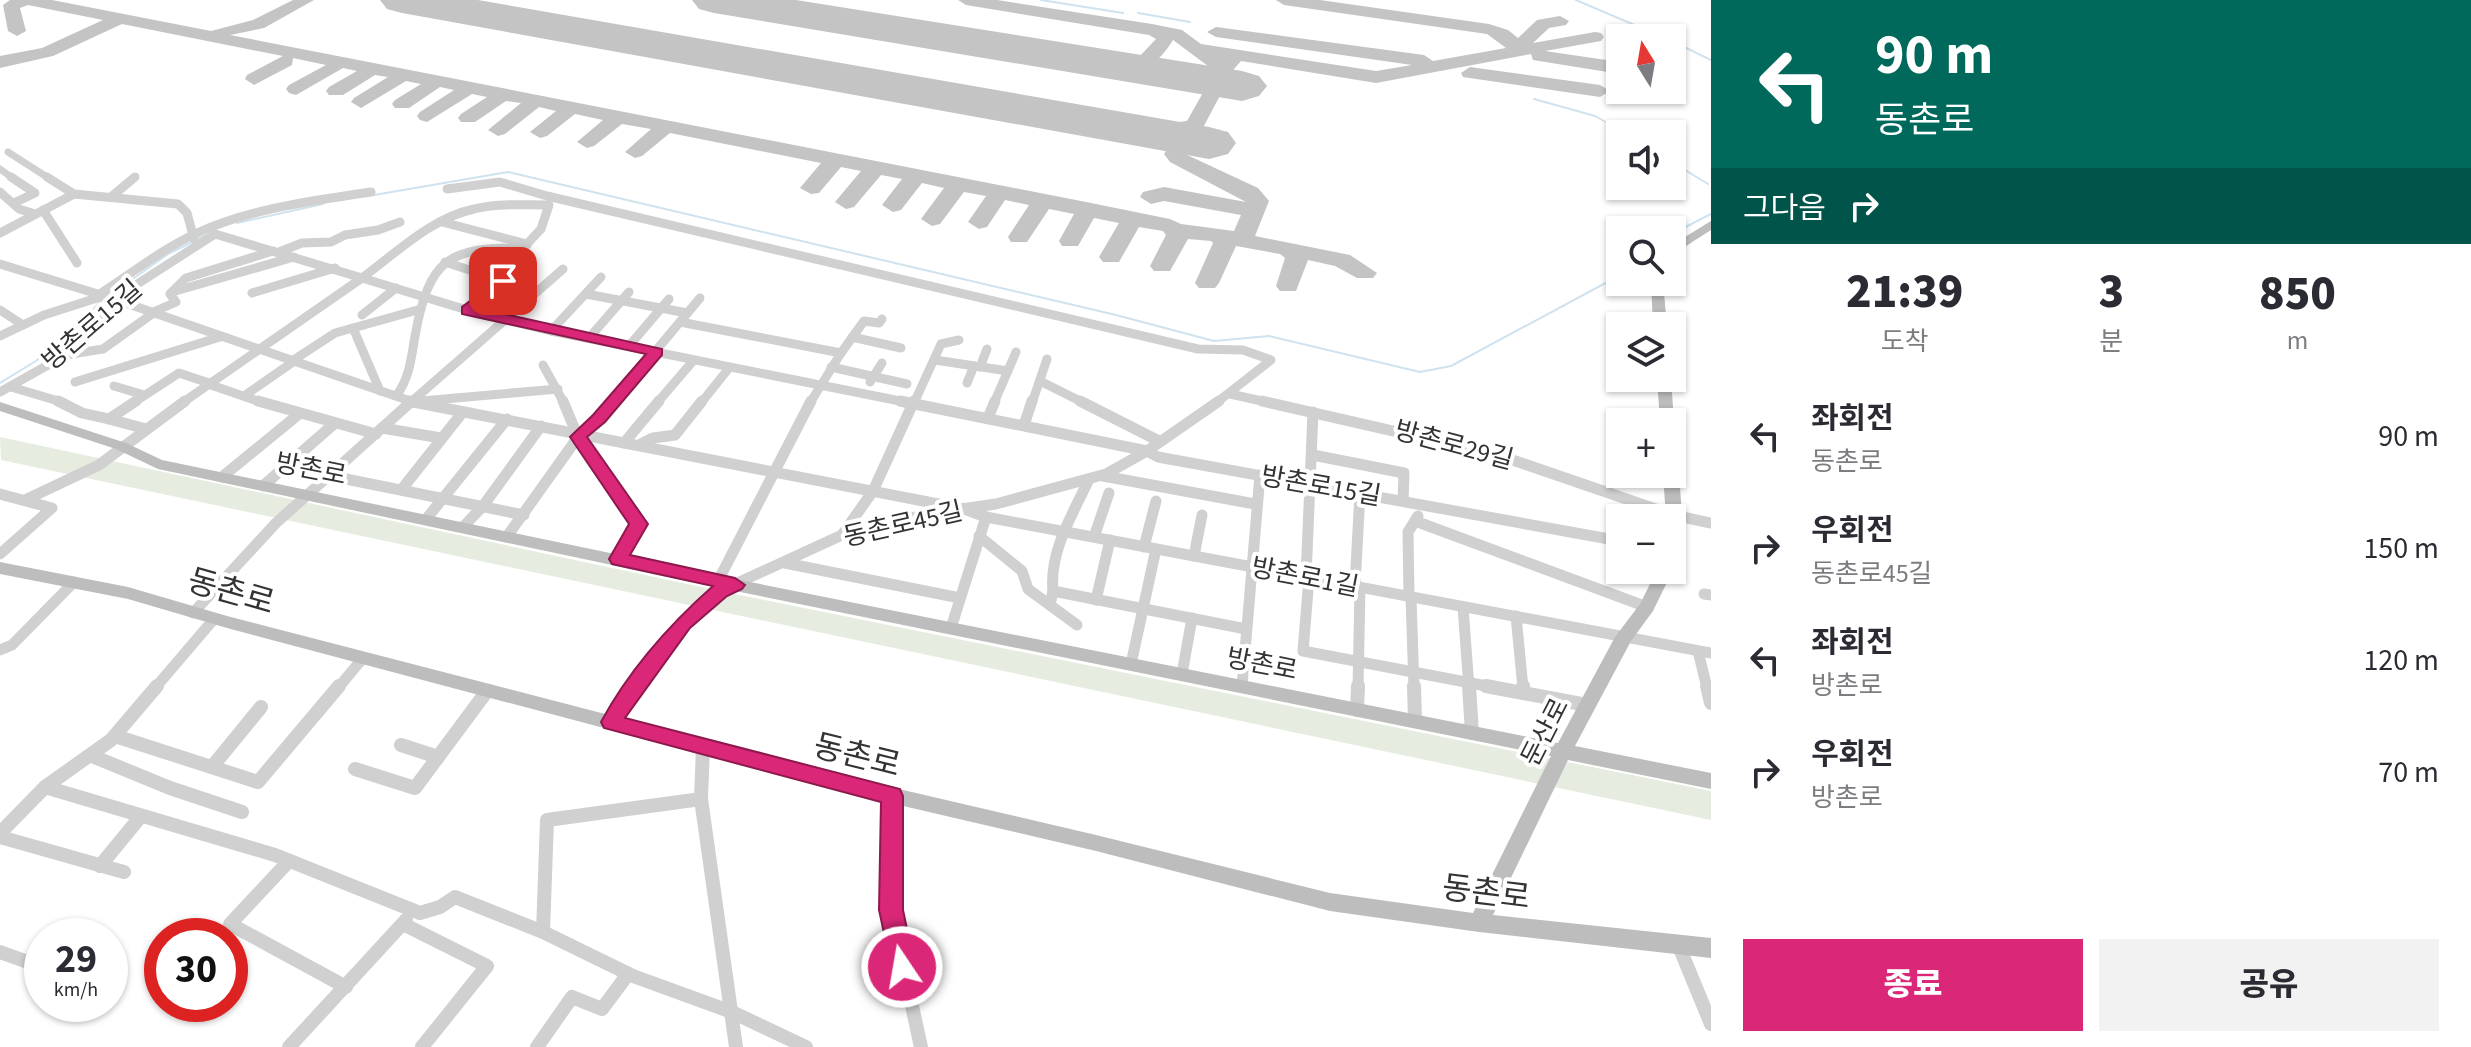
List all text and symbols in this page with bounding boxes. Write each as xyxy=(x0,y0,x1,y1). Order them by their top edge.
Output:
text: 90 m xyxy=(1875,16,1993,95)
north arrow xyxy=(1606,24,1686,104)
map controls xyxy=(1606,24,1686,584)
icon: left xyxy=(1743,32,1847,136)
text: 동촌로 xyxy=(1875,95,1974,146)
button: sound xyxy=(1606,120,1686,200)
icon: right xyxy=(1842,184,1886,228)
text: 그다음 xyxy=(1743,187,1826,230)
button: search xyxy=(1606,216,1686,296)
pin xyxy=(469,247,537,315)
text: 21:39 xyxy=(1846,258,1963,326)
text: 3 xyxy=(2098,258,2124,326)
icon: arrive xyxy=(481,259,525,303)
text: 850 xyxy=(2259,260,2336,328)
street label: 방촌로15길 xyxy=(34,271,150,379)
button: layers xyxy=(1606,312,1686,392)
text: m xyxy=(2287,322,2308,359)
text: 도착 xyxy=(1881,323,1929,360)
text: 분 xyxy=(2099,323,2123,360)
text: 좌회전 xyxy=(1811,397,1894,440)
button: + xyxy=(1606,408,1686,488)
street label: 방촌로29길 xyxy=(1391,411,1517,479)
icon: left xyxy=(1743,414,1787,458)
text: 90 m xyxy=(2378,415,2439,458)
text: 동촌로 xyxy=(1811,443,1883,480)
street label: 방촌로 xyxy=(272,444,350,494)
street label: 방촌로15길 xyxy=(1258,457,1384,515)
street label: 동촌로45길 xyxy=(840,492,966,556)
button: − xyxy=(1606,504,1686,584)
text: 우회전 xyxy=(1811,509,1894,552)
icon: right xyxy=(1743,526,1787,570)
text: 150 m xyxy=(2363,527,2439,570)
street label: 방촌로1길 xyxy=(1248,548,1362,606)
text: 동촌로45길 xyxy=(1811,555,1933,592)
street label: 동촌로 xyxy=(182,558,280,626)
text: 좌회전 xyxy=(1811,621,1894,664)
icon: left xyxy=(1743,638,1787,682)
street label: 방촌로 xyxy=(1223,639,1301,689)
text: 120 m xyxy=(2363,639,2439,682)
text: 방촌로 xyxy=(1811,667,1883,704)
street label: 둔산로 xyxy=(1512,692,1578,772)
street label: 동촌로 xyxy=(809,723,905,789)
text: 우회전 xyxy=(1811,733,1894,776)
icon: right xyxy=(1743,750,1787,794)
text: 70 m xyxy=(2378,751,2439,794)
text: 방촌로 xyxy=(1811,779,1883,816)
street label: 동촌로 xyxy=(1439,865,1533,921)
speed limit sign: 30 xyxy=(144,918,248,1022)
position arrow xyxy=(860,925,944,1009)
text: 29 xyxy=(55,931,97,988)
button: 종료 xyxy=(1743,939,2083,1031)
button: 공유 xyxy=(2099,939,2439,1031)
text: km/h xyxy=(54,976,98,1004)

